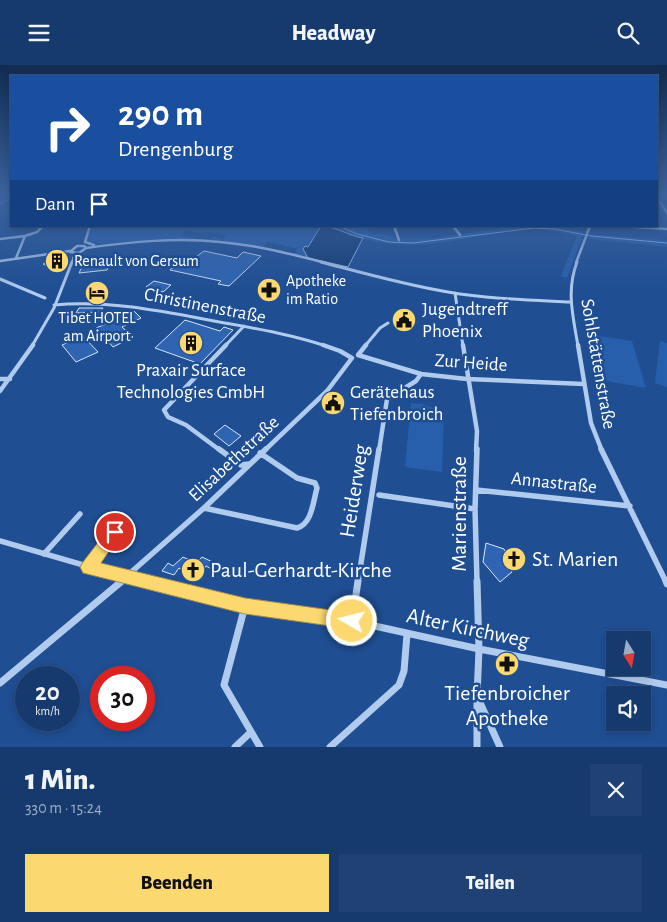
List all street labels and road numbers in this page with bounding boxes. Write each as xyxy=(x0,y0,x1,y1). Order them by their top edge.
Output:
street label: Christinenstraße xyxy=(143,285,267,327)
street label: Sohlstättenstraße xyxy=(577,297,619,431)
street label: Zur Heide xyxy=(434,351,508,375)
street label: Elisabethstraße xyxy=(185,413,283,505)
street label: Heiderweg xyxy=(336,443,372,539)
street label: Marienstraße xyxy=(448,456,470,572)
street label: Annastraße xyxy=(510,469,598,497)
street label: Alter Kirchweg xyxy=(405,604,532,652)

